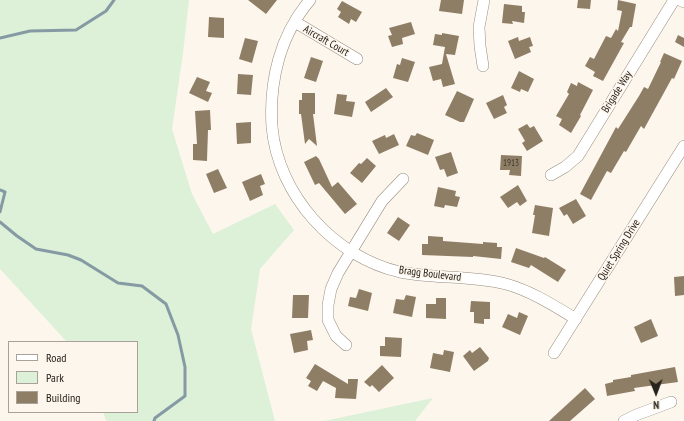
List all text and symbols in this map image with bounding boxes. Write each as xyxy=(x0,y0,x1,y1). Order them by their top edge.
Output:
street label: Aircraft Court xyxy=(301,23,351,59)
street label: Brigade Way xyxy=(599,69,635,115)
house number: 1913 xyxy=(503,158,519,168)
street label: Quiet Spring Drive xyxy=(595,217,643,283)
street label: Bragg Boulevard xyxy=(398,264,462,284)
legend xyxy=(8,341,138,413)
text: Road xyxy=(46,350,66,365)
text: Park xyxy=(46,370,64,385)
north arrow xyxy=(636,373,676,413)
text: Building xyxy=(46,390,81,405)
text: N xyxy=(653,398,659,412)

